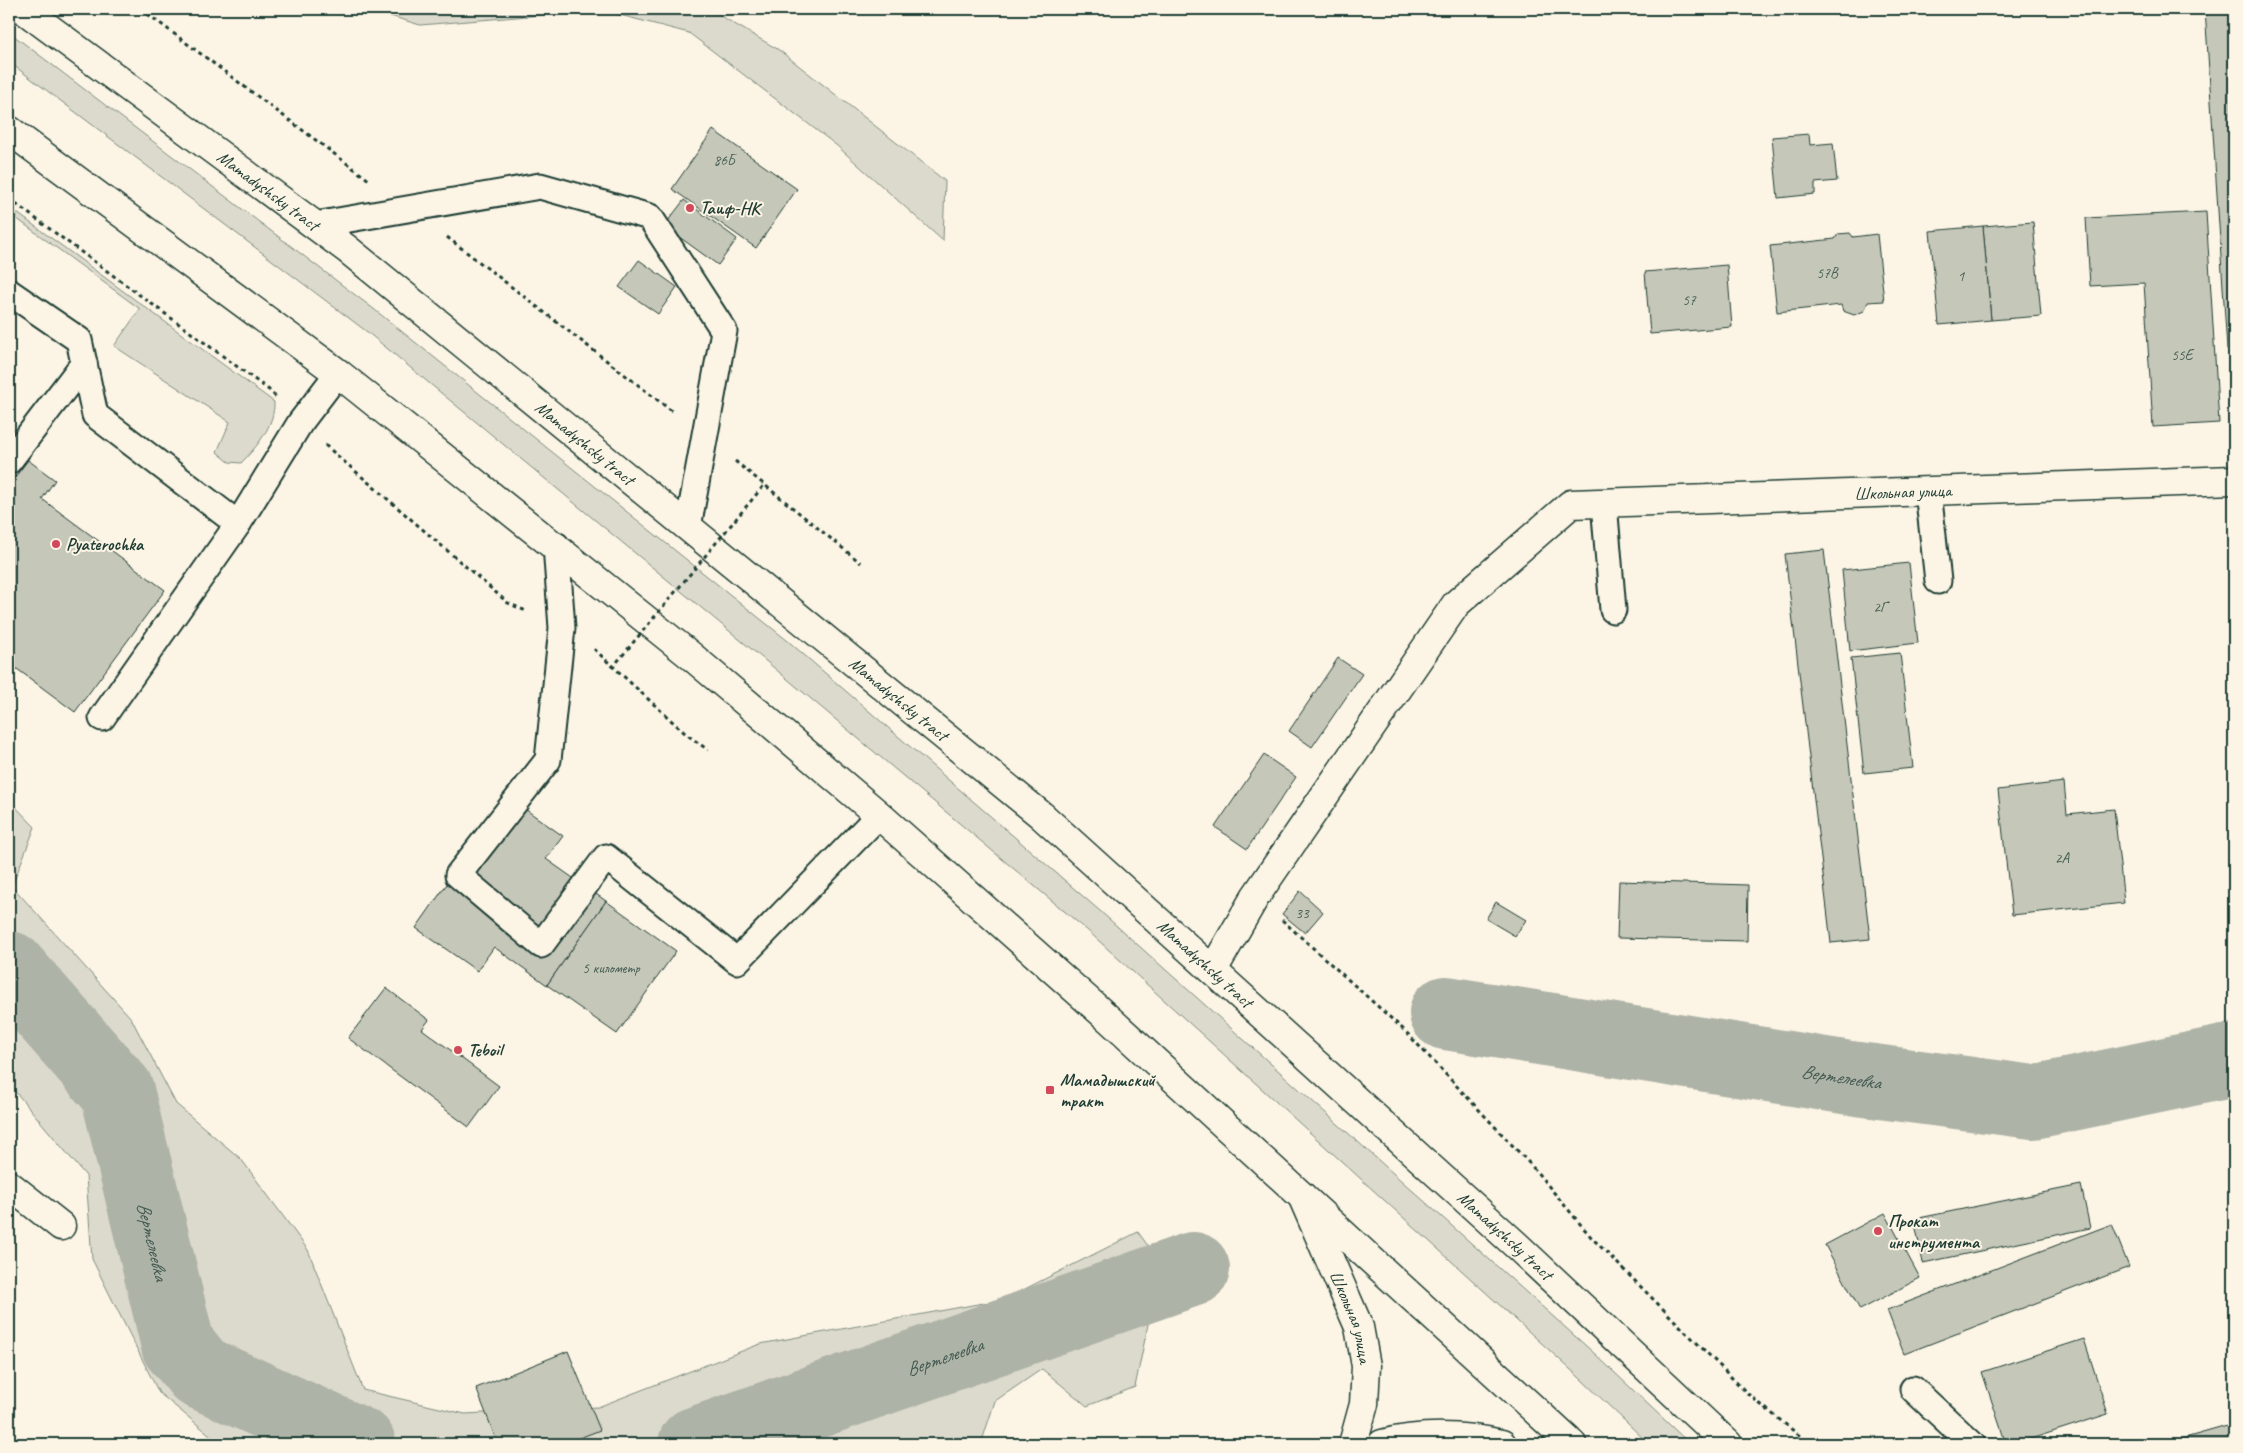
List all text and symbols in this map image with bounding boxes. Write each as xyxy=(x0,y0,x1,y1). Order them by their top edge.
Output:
street label: Mamadyshsky tract xyxy=(213,146,326,237)
house number: 86Б xyxy=(713,151,737,170)
place label: Таиф-НК xyxy=(700,197,763,219)
marker: Таиф-НК xyxy=(684,202,696,214)
house number: 57В xyxy=(1816,264,1839,283)
house number: 1 xyxy=(1958,267,1966,286)
house number: 57 xyxy=(1682,291,1697,310)
house number: 55Е xyxy=(2171,346,2195,365)
street label: Mamadyshsky tract xyxy=(531,396,641,492)
street label: Школьная улица xyxy=(1854,479,1953,505)
place label: Pyaterochka xyxy=(66,533,145,555)
marker: Pyaterochka xyxy=(50,538,62,550)
house number: 2Г xyxy=(1873,598,1890,617)
street label: Mamadyshsky tract xyxy=(845,652,955,748)
house number: 2А xyxy=(2055,849,2071,868)
house number: 33 xyxy=(1295,904,1310,923)
street label: Mamadyshsky tract xyxy=(1153,915,1260,1014)
house number: 5 километр xyxy=(582,959,641,978)
place label: Teboil xyxy=(468,1039,506,1061)
marker: Teboil xyxy=(452,1044,464,1056)
water label: Вертелеевка xyxy=(1799,1059,1884,1095)
place label: Мамадышский тракт xyxy=(1060,1069,1156,1112)
marker: Мамадышский тракт xyxy=(1044,1084,1056,1096)
street label: Mamadyshsky tract xyxy=(1453,1186,1559,1287)
water label: Вертелеевка xyxy=(131,1200,174,1285)
place label: Прокат инструмента xyxy=(1888,1210,1981,1253)
marker: Прокат инструмента xyxy=(1872,1225,1884,1237)
street label: Школьная улица xyxy=(1325,1267,1377,1367)
water label: Вертелеевка xyxy=(903,1332,988,1382)

